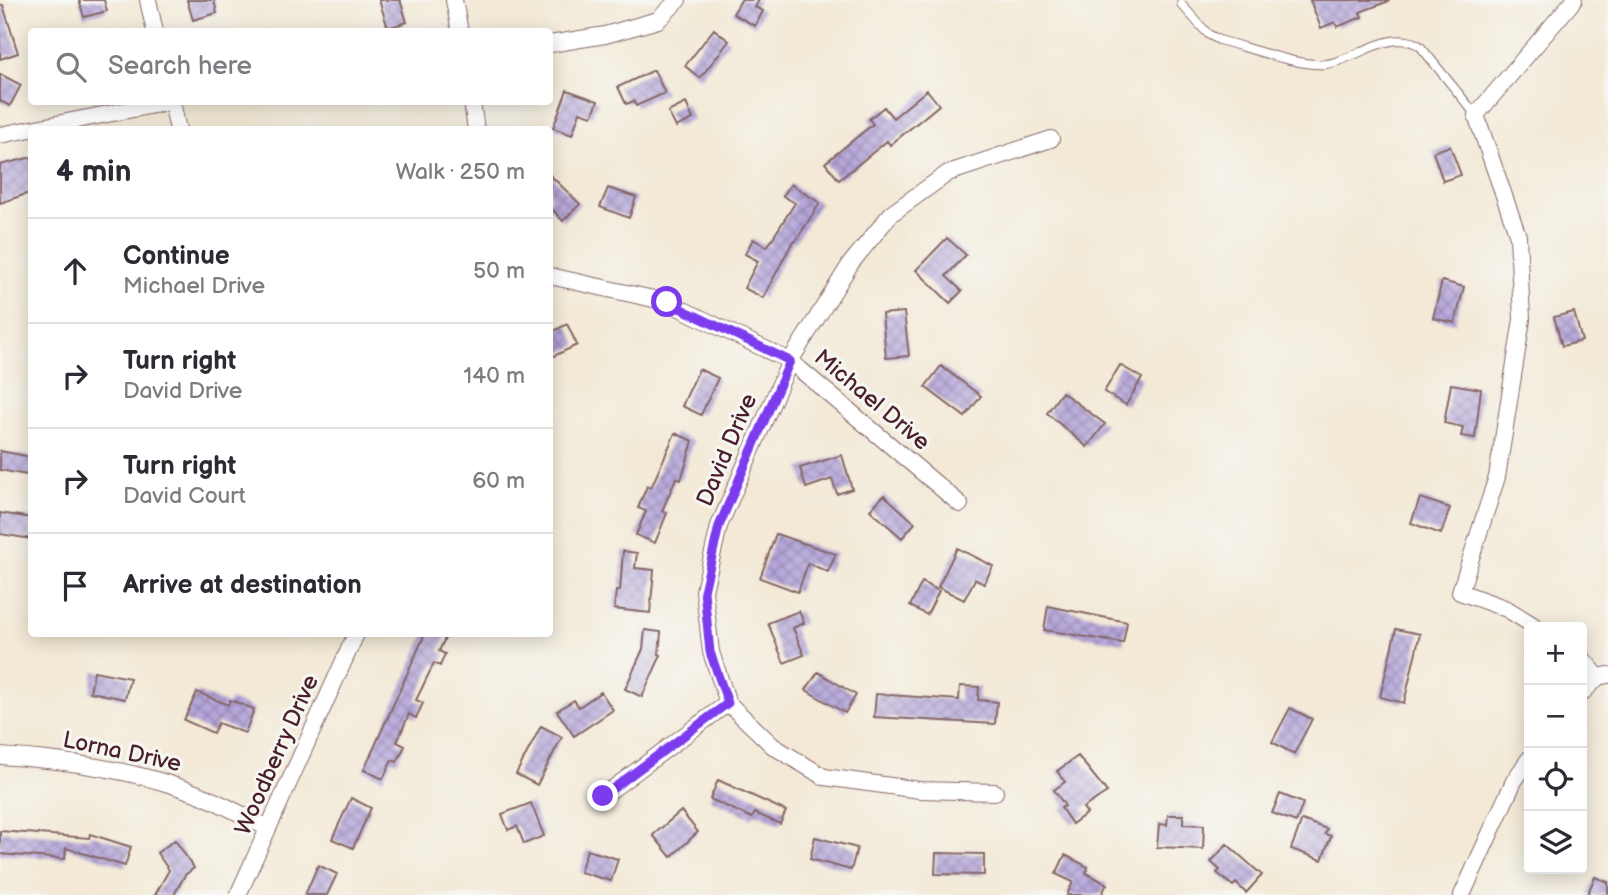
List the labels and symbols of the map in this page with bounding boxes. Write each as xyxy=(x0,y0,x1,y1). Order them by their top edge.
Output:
route start xyxy=(651,286,682,317)
street label: Michael Drive xyxy=(809,344,935,456)
street label: David Drive xyxy=(691,390,763,510)
street label: Woodberry Drive xyxy=(229,671,325,839)
street label: Lorna Drive xyxy=(60,726,184,778)
route end xyxy=(587,780,618,811)

